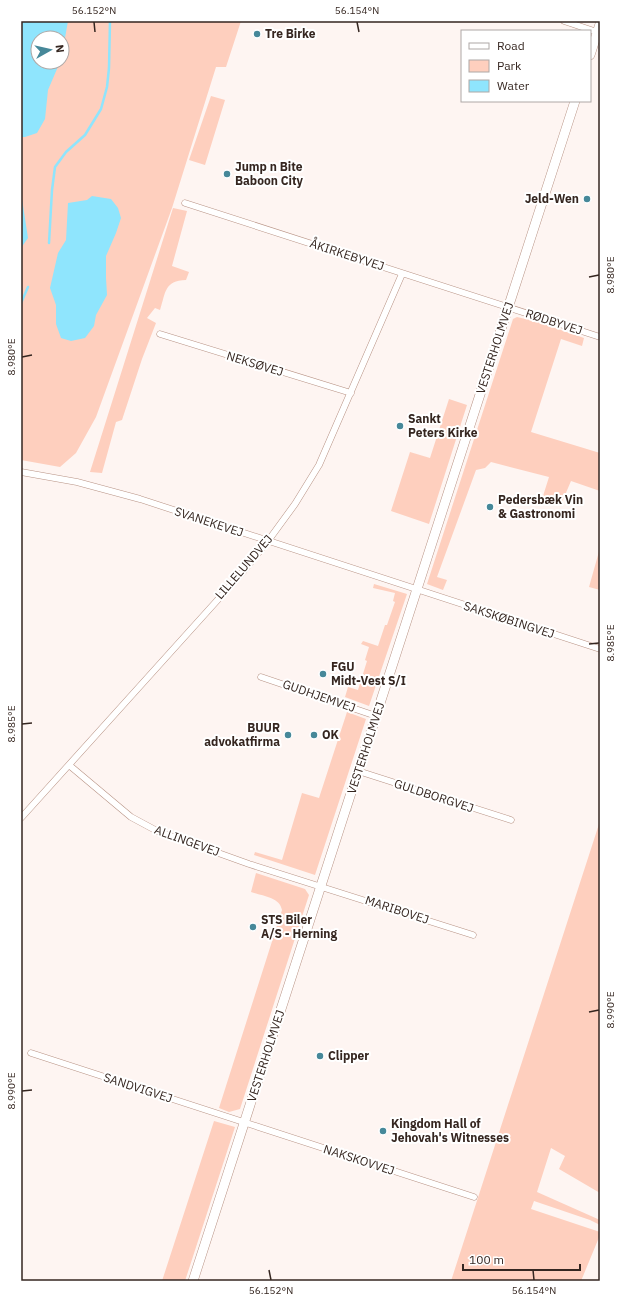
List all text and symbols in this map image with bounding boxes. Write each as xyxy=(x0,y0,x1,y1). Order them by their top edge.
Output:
text: 56.152°N xyxy=(72,4,116,17)
text: 56.154°N xyxy=(335,4,379,17)
place label: Tre Birke xyxy=(265,26,316,41)
marker: Tre Birke xyxy=(252,29,262,39)
north arrow xyxy=(30,30,70,70)
legend xyxy=(461,30,591,102)
text: Road xyxy=(497,38,525,53)
text: N xyxy=(52,44,67,54)
text: Park xyxy=(497,58,522,73)
text: Water xyxy=(497,78,530,93)
place label: Jump n Bite Baboon City xyxy=(235,159,303,188)
marker: Jump n Bite Baboon City xyxy=(222,169,232,179)
place label: Jeld-Wen xyxy=(525,191,579,206)
marker: Jeld-Wen xyxy=(582,194,592,204)
street label: ÅKIRKEBYVEJ xyxy=(308,235,386,274)
text: 8.980°E xyxy=(604,256,617,294)
street label: VESTERHOLMVEJ xyxy=(473,300,516,396)
street label: RØDBYVEJ xyxy=(524,305,585,338)
text: 8.980°E xyxy=(5,338,18,376)
street label: NEKSØVEJ xyxy=(225,348,285,379)
place label: Sankt Peters Kirke xyxy=(408,411,478,440)
marker: Sankt Peters Kirke xyxy=(395,421,405,431)
place label: Pedersbæk Vin & Gastronomi xyxy=(498,492,583,521)
marker: Pedersbæk Vin & Gastronomi xyxy=(485,502,495,512)
street label: SVANEKEVEJ xyxy=(173,503,246,540)
street label: LILLELUNDVEJ xyxy=(212,531,276,602)
street label: SAKSKØBINGVEJ xyxy=(462,598,556,641)
text: 8.985°E xyxy=(604,624,617,662)
place label: FGU Midt-Vest S/I xyxy=(331,659,406,688)
marker: FGU Midt-Vest S/I xyxy=(318,669,328,679)
street label: GUDHJEMVEJ xyxy=(281,676,358,715)
street label: VESTERHOLMVEJ xyxy=(344,700,387,796)
text: 8.985°E xyxy=(5,705,18,743)
place label: BUUR advokatfirma xyxy=(204,720,280,749)
place label: OK xyxy=(322,727,340,742)
marker: BUUR advokatfirma xyxy=(283,730,293,740)
marker: OK xyxy=(309,730,319,740)
street label: GULDBORGVEJ xyxy=(392,776,476,815)
street label: ALLINGEVEJ xyxy=(152,822,222,859)
street label: MARIBOVEJ xyxy=(363,892,431,927)
place label: STS Biler A/S - Herning xyxy=(261,912,338,941)
marker: STS Biler A/S - Herning xyxy=(248,922,258,932)
text: 8.990°E xyxy=(604,991,617,1029)
street label: VESTERHOLMVEJ xyxy=(244,1008,287,1104)
place label: Clipper xyxy=(328,1048,369,1063)
marker: Clipper xyxy=(315,1051,325,1061)
street label: SANDVIGVEJ xyxy=(102,1069,175,1106)
text: 8.990°E xyxy=(5,1072,18,1110)
place label: Kingdom Hall of Jehovah's Witnesses xyxy=(391,1116,509,1145)
marker: Kingdom Hall of Jehovah's Witnesses xyxy=(378,1126,388,1136)
street label: NAKSKOVVEJ xyxy=(322,1141,397,1178)
scale bar xyxy=(463,1246,580,1272)
text: 100 m xyxy=(469,1252,504,1267)
text: 56.152°N xyxy=(249,1284,293,1297)
text: 56.154°N xyxy=(512,1284,556,1297)

